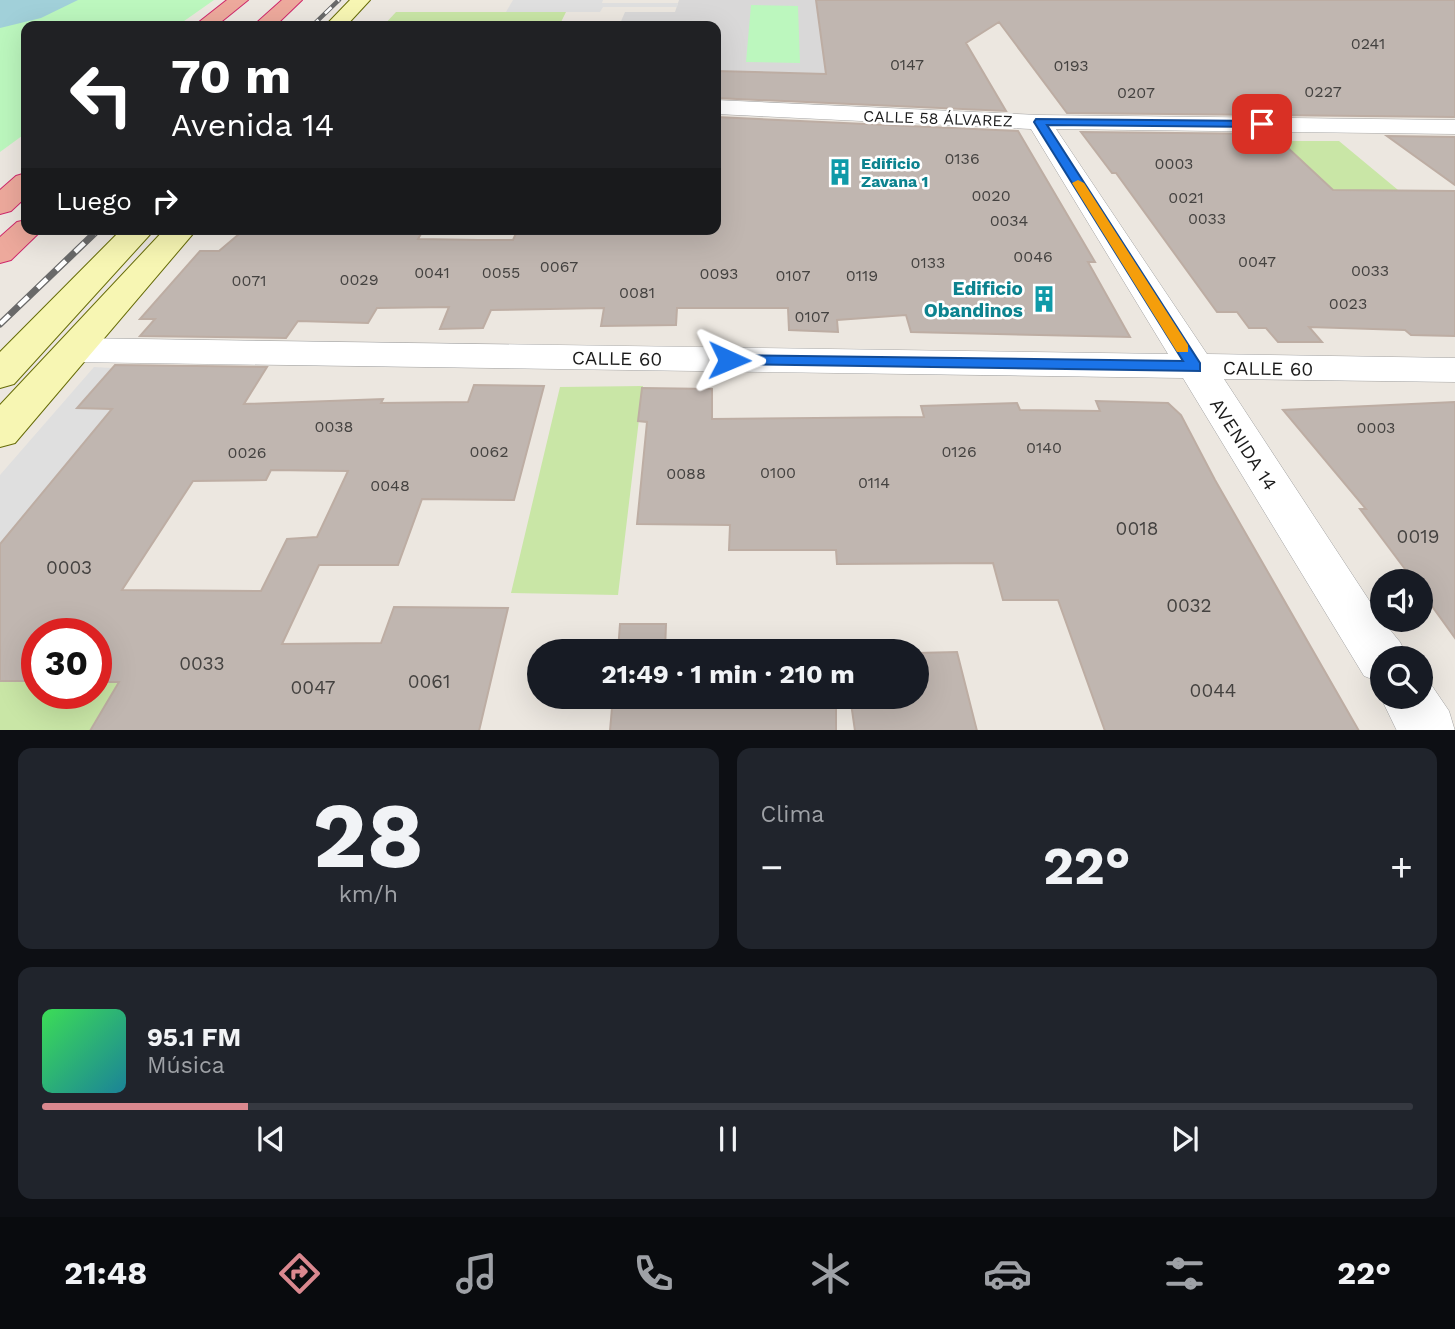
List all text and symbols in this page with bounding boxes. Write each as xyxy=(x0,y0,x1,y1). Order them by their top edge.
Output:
house number: 0241 xyxy=(1351,34,1385,53)
text: 70 m xyxy=(171,47,291,105)
icon: left xyxy=(56,49,147,140)
house number: 0147 xyxy=(890,55,924,74)
house number: 0193 xyxy=(1053,56,1089,75)
house number: 0227 xyxy=(1304,82,1342,101)
house number: 0207 xyxy=(1117,83,1155,102)
pin xyxy=(1232,94,1292,154)
icon: arrive xyxy=(1243,105,1281,143)
text: Avenida 14 xyxy=(171,106,334,144)
street label: CALLE 58 ÁLVAREZ xyxy=(863,106,1013,131)
house number: 0136 xyxy=(944,149,980,168)
place label: Edificio Zavana 1 xyxy=(861,154,929,191)
house number: 0003 xyxy=(1155,154,1193,173)
building icon: Edificio Zavana 1 xyxy=(825,157,855,187)
icon: right xyxy=(146,182,184,220)
text: Luego xyxy=(56,186,132,216)
house number: 0020 xyxy=(971,186,1011,205)
house number: 0021 xyxy=(1168,188,1204,207)
house number: 0033 xyxy=(1188,209,1226,228)
house number: 0034 xyxy=(990,211,1029,230)
house number: 0046 xyxy=(1013,247,1053,266)
house number: 0047 xyxy=(1238,252,1276,271)
house number: 0133 xyxy=(911,253,945,272)
house number: 0067 xyxy=(540,257,578,276)
house number: 0033 xyxy=(1351,261,1389,280)
house number: 0041 xyxy=(414,263,450,282)
house number: 0055 xyxy=(482,263,520,282)
house number: 0093 xyxy=(700,264,738,283)
house number: 0107 xyxy=(776,266,810,285)
house number: 0119 xyxy=(846,266,878,285)
house number: 0029 xyxy=(339,270,379,289)
house number: 0071 xyxy=(232,271,266,290)
place label: Edificio Obandinos xyxy=(924,277,1023,322)
house number: 0081 xyxy=(619,283,655,302)
building icon: Edificio Obandinos xyxy=(1029,284,1059,314)
house number: 0023 xyxy=(1329,294,1367,313)
house number: 0107 xyxy=(795,307,829,326)
position arrow xyxy=(692,323,766,397)
street label: CALLE 60 xyxy=(572,346,662,371)
street label: CALLE 60 xyxy=(1223,356,1313,381)
street label: AVENIDA 14 xyxy=(1205,394,1282,495)
house number: 0038 xyxy=(315,417,353,436)
house number: 0003 xyxy=(1357,418,1395,437)
house number: 0140 xyxy=(1026,438,1062,457)
house number: 0062 xyxy=(470,442,508,461)
house number: 0126 xyxy=(941,442,977,461)
house number: 0026 xyxy=(228,443,266,462)
house number: 0100 xyxy=(760,463,796,482)
house number: 0088 xyxy=(666,464,706,483)
house number: 0114 xyxy=(858,473,890,492)
house number: 0048 xyxy=(370,476,410,495)
house number: 0018 xyxy=(1116,517,1158,540)
house number: 0019 xyxy=(1397,525,1439,548)
house number: 0003 xyxy=(46,556,92,579)
map controls xyxy=(1370,569,1433,709)
button: sound xyxy=(1370,569,1433,632)
house number: 0032 xyxy=(1166,594,1212,617)
speed limit sign: 30 xyxy=(21,618,112,709)
button: search xyxy=(1370,646,1433,709)
house number: 0033 xyxy=(179,652,225,675)
text: 21:49 · 1 min · 210 m xyxy=(601,659,855,689)
house number: 0061 xyxy=(408,670,450,693)
house number: 0047 xyxy=(291,676,335,699)
house number: 0044 xyxy=(1190,679,1236,702)
text: 28 xyxy=(313,782,424,889)
text: Clima xyxy=(761,801,824,828)
text: 22° xyxy=(1043,836,1131,897)
text: − xyxy=(761,845,783,889)
text: + xyxy=(1390,845,1413,889)
text: km/h xyxy=(339,881,398,908)
text: 95.1 FM xyxy=(147,1022,241,1052)
text: Música xyxy=(147,1052,225,1079)
icon: previous xyxy=(252,1120,290,1158)
icon: pause xyxy=(709,1120,747,1158)
icon: next xyxy=(1166,1120,1204,1158)
icon: directions xyxy=(275,1249,324,1298)
icon: music xyxy=(452,1249,501,1298)
icon: phone xyxy=(629,1249,678,1298)
icon: climate xyxy=(806,1249,855,1298)
icon: car xyxy=(983,1249,1032,1298)
icon: filters xyxy=(1160,1249,1209,1298)
text: 21:48 xyxy=(64,1254,147,1292)
text: 22° xyxy=(1337,1254,1391,1292)

